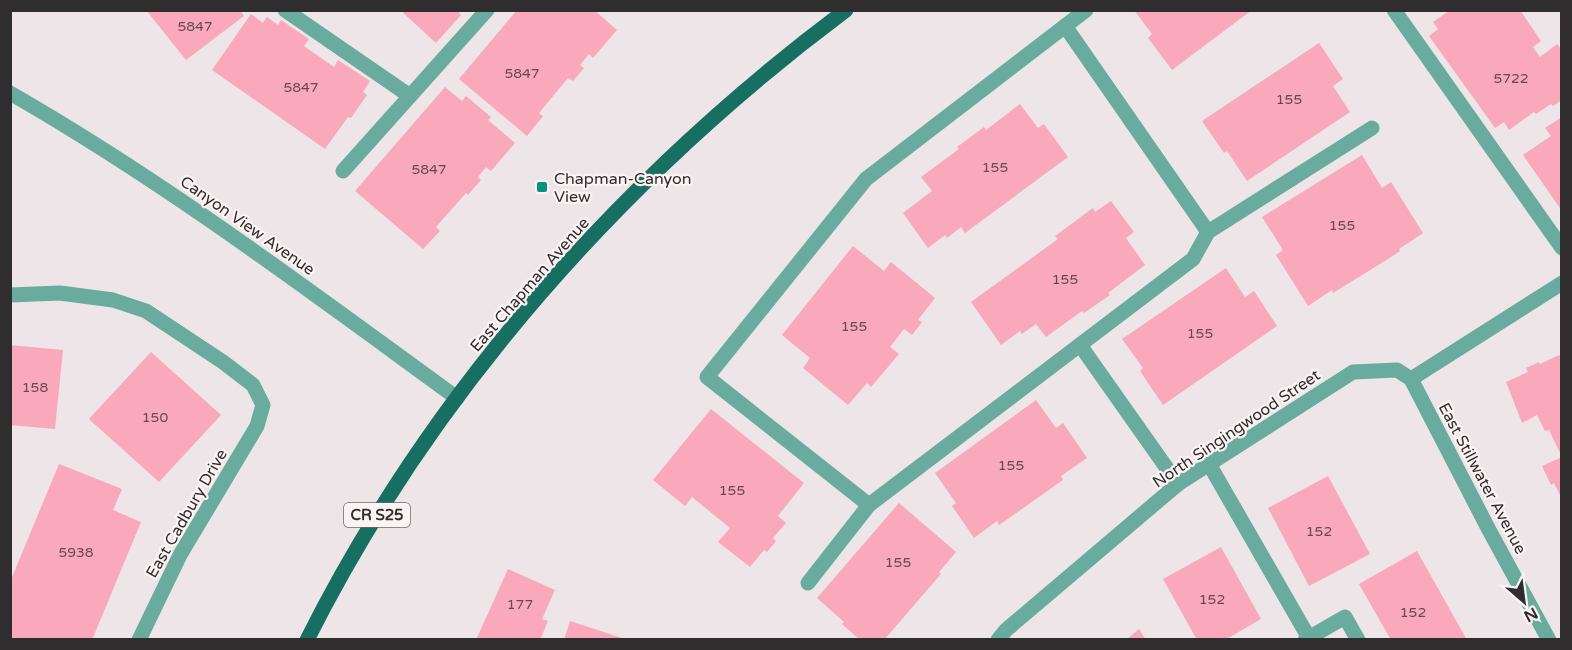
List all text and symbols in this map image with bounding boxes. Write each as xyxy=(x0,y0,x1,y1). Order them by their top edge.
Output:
house number: 5847 xyxy=(177,18,213,35)
house number: 5847 xyxy=(504,65,540,82)
house number: 5722 xyxy=(1493,70,1529,87)
house number: 5847 xyxy=(283,79,319,96)
house number: 155 xyxy=(1276,91,1302,108)
house number: 155 xyxy=(982,159,1008,176)
house number: 5847 xyxy=(411,161,447,178)
place label: Chapman-Canyon View xyxy=(554,169,692,207)
street label: Canyon View Avenue xyxy=(176,172,319,280)
marker: Chapman-Canyon View xyxy=(535,180,549,194)
street label: East Chapman Avenue xyxy=(466,213,594,356)
house number: 155 xyxy=(1329,217,1355,234)
house number: 155 xyxy=(1052,271,1078,288)
house number: 155 xyxy=(841,318,867,335)
house number: 155 xyxy=(1187,325,1213,342)
street label: North Singingwood Street xyxy=(1149,365,1324,492)
house number: 158 xyxy=(22,379,48,396)
street label: East Stillwater Avenue xyxy=(1434,399,1531,558)
house number: 150 xyxy=(142,409,168,426)
street label: East Cadbury Drive xyxy=(142,446,232,581)
house number: 155 xyxy=(998,457,1024,474)
house number: 155 xyxy=(719,482,745,499)
road number: CR S25 xyxy=(344,503,410,527)
house number: 152 xyxy=(1306,523,1332,540)
house number: 5938 xyxy=(58,544,94,561)
house number: 155 xyxy=(885,554,911,571)
north arrow xyxy=(1494,572,1554,632)
house number: 152 xyxy=(1199,591,1225,608)
house number: 177 xyxy=(507,596,533,613)
text: N xyxy=(1520,603,1541,626)
house number: 152 xyxy=(1400,604,1426,621)

